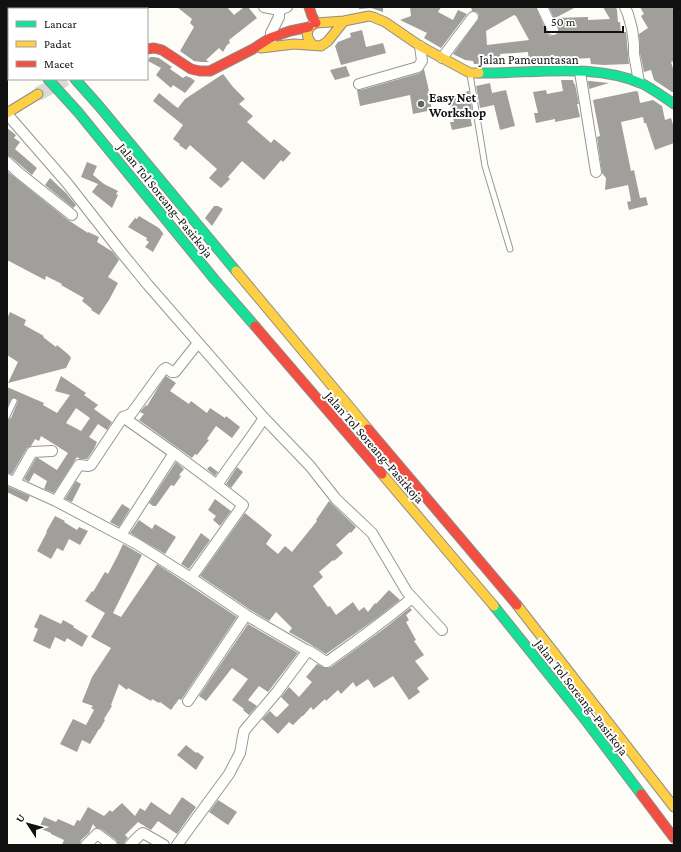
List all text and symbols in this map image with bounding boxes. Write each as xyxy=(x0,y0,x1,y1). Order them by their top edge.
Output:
legend xyxy=(8,8,148,80)
scale bar xyxy=(545,8,623,34)
text: 50 m xyxy=(551,15,576,29)
text: Lancar xyxy=(44,17,78,31)
text: Padat xyxy=(44,37,72,51)
street label: Jalan Pameuntasan xyxy=(478,52,579,67)
text: Macet xyxy=(44,57,75,71)
place label: Easy Net Workshop xyxy=(428,90,486,120)
marker: Easy Net Workshop xyxy=(416,99,426,109)
street label: Jalan Tol Soreang–Pasirkoja xyxy=(113,139,216,261)
street label: Jalan Tol Soreang–Pasirkoja xyxy=(321,388,427,507)
street label: Jalan Tol Soreang–Pasirkoja xyxy=(530,636,632,759)
north arrow xyxy=(8,804,48,844)
text: U xyxy=(13,811,27,825)

